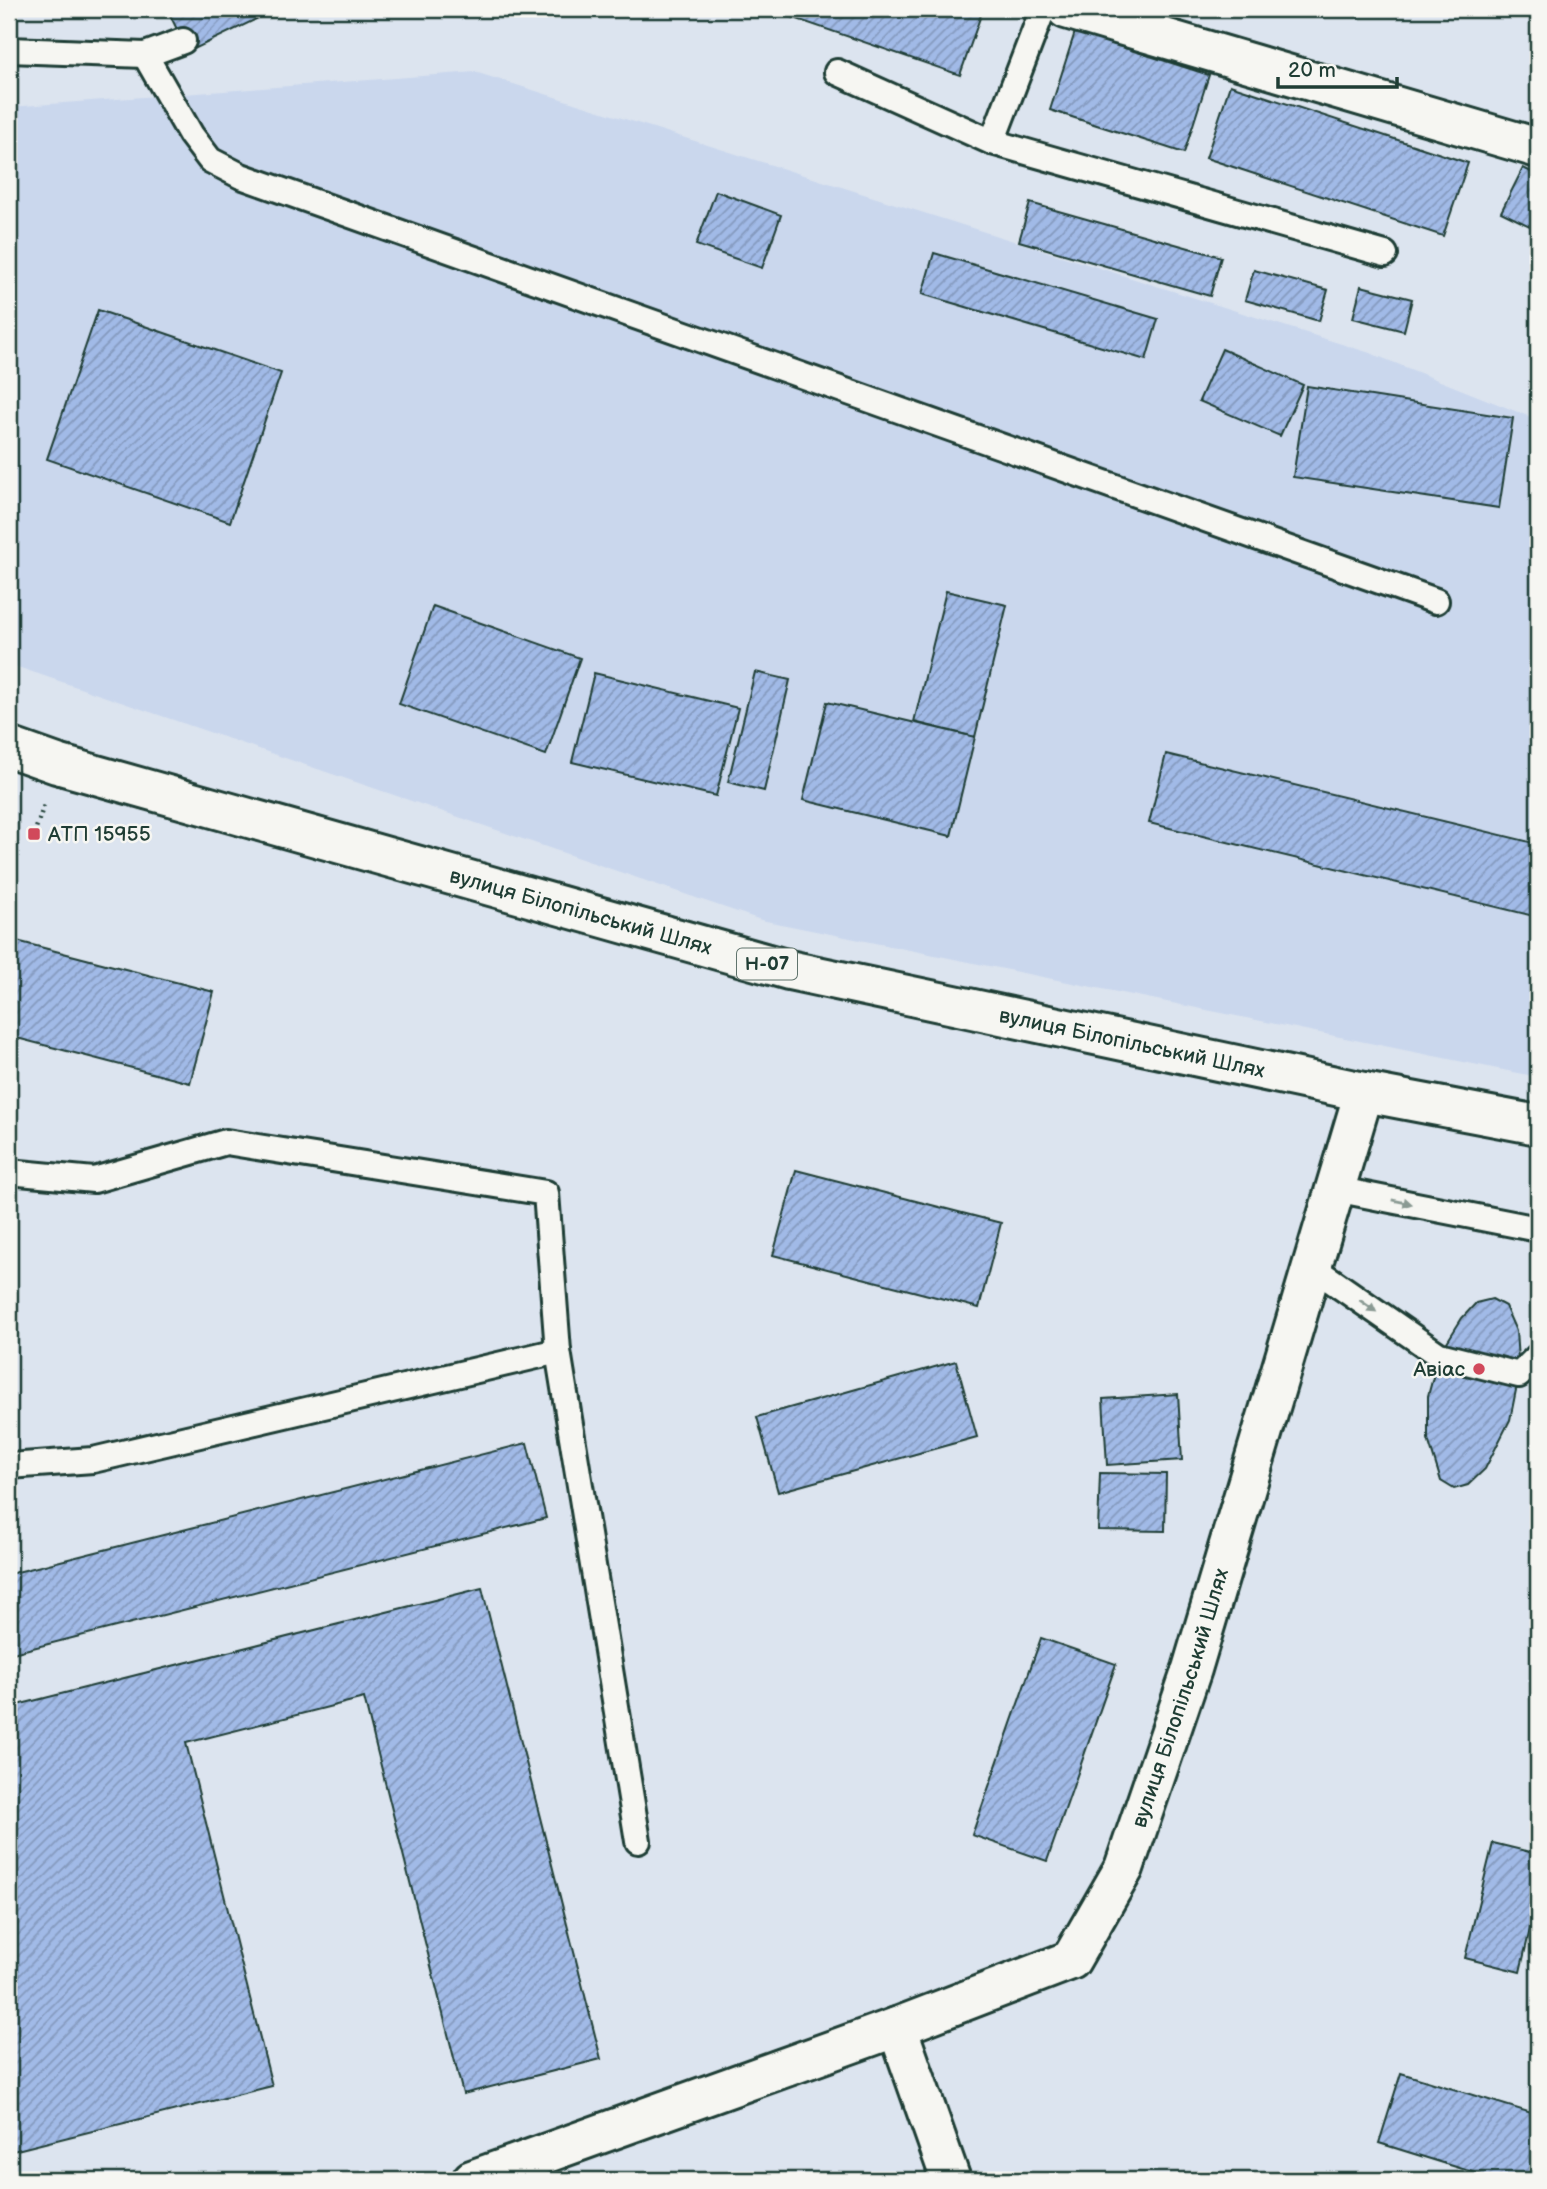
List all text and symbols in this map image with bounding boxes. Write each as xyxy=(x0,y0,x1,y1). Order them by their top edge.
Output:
scale bar xyxy=(1278,46,1396,90)
text: 20 m xyxy=(1288,58,1336,83)
place label: АТП 15955 xyxy=(47,822,151,847)
marker: АТП 15955 xyxy=(26,826,42,842)
street label: вулиця Білопільський Шлях xyxy=(447,863,715,960)
road number: Н-07 xyxy=(737,948,797,980)
street label: вулиця Білопільський Шлях xyxy=(997,1002,1268,1083)
one-way arrow xyxy=(1391,1197,1413,1208)
one-way arrow xyxy=(1359,1299,1377,1313)
place label: Авіас xyxy=(1412,1357,1465,1382)
marker: Авіас xyxy=(1471,1361,1487,1377)
street label: вулиця Білопільський Шлях xyxy=(1126,1565,1234,1831)

